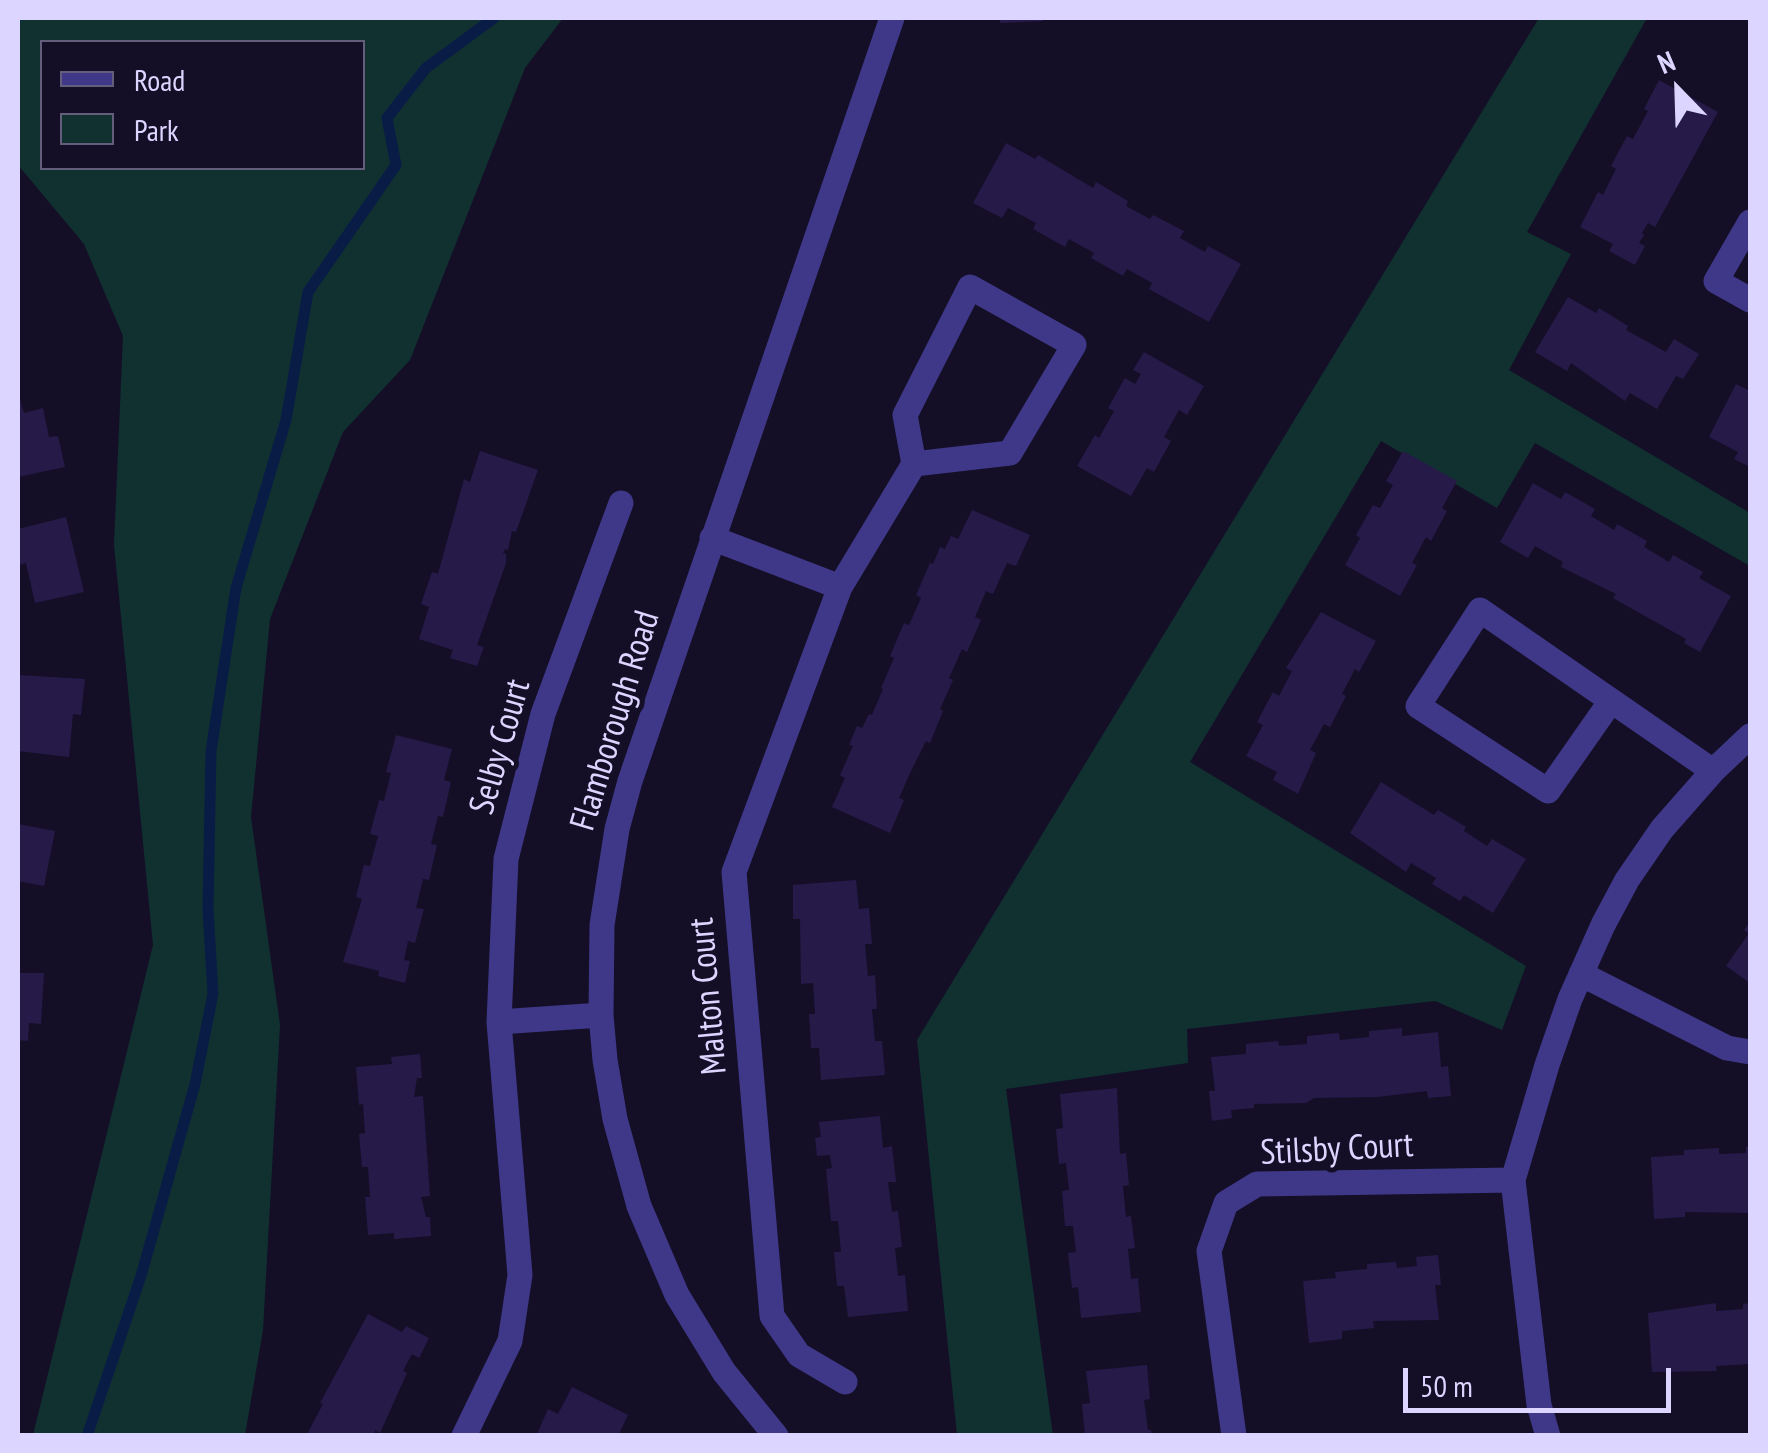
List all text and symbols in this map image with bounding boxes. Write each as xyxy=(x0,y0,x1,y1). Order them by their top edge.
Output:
legend xyxy=(40,40,365,170)
north arrow xyxy=(1628,40,1728,140)
text: N xyxy=(1652,42,1680,82)
text: Road xyxy=(134,60,185,99)
text: Park xyxy=(134,110,179,149)
street label: Flamborough Road xyxy=(563,606,669,836)
street label: Selby Court xyxy=(462,675,540,819)
street label: Malton Court xyxy=(681,916,737,1076)
street label: Stilsby Court xyxy=(1259,1125,1415,1175)
scale bar xyxy=(1408,1348,1676,1410)
text: 50 m xyxy=(1420,1366,1473,1405)

